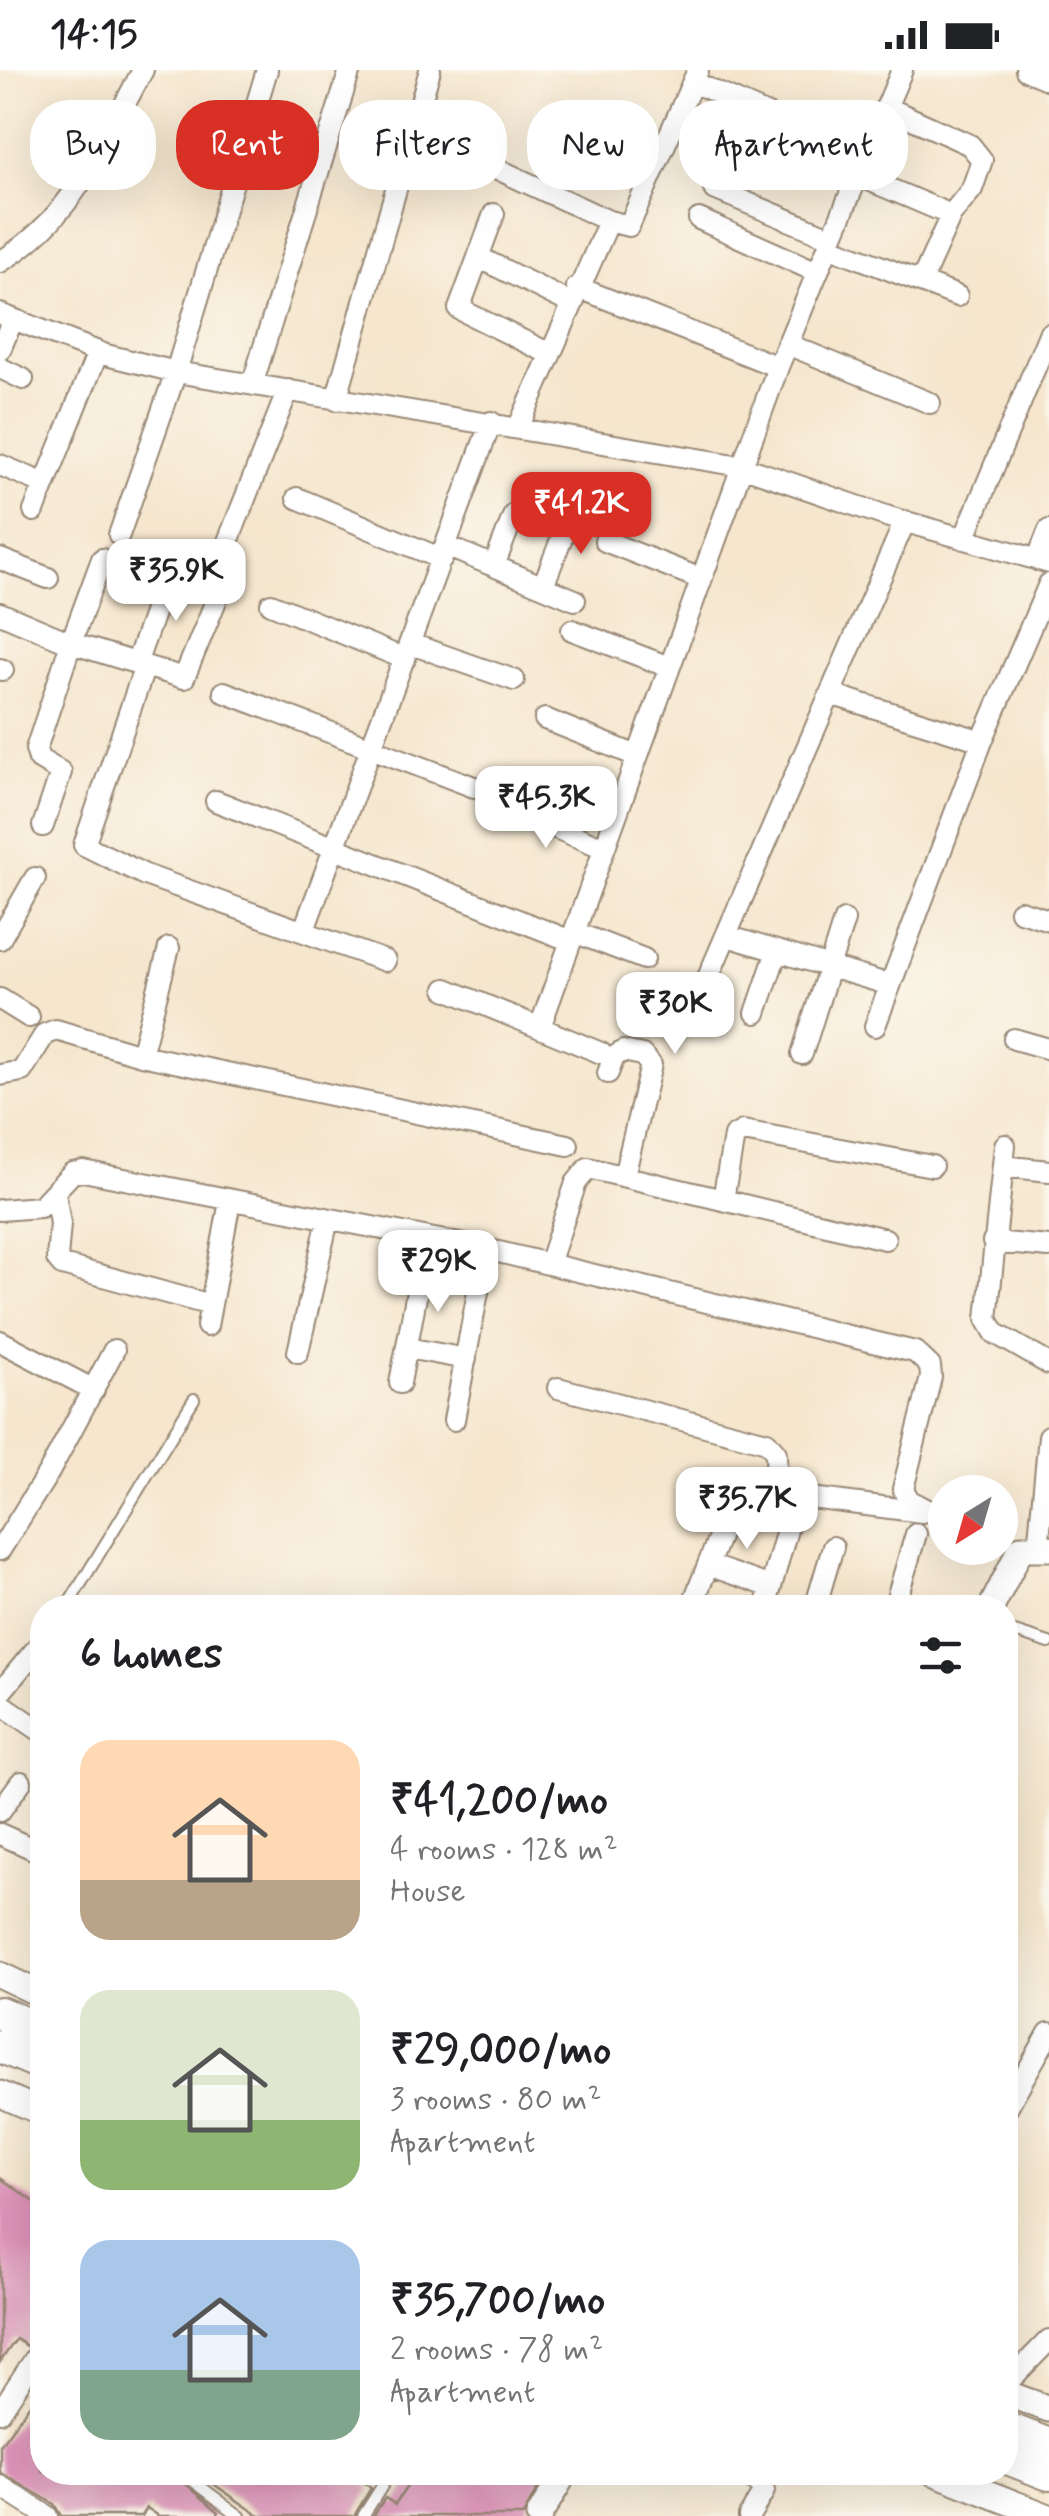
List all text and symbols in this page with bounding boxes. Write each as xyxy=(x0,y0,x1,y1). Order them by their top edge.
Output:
text: 14:15 xyxy=(50,11,137,60)
chip: Buy xyxy=(30,100,156,190)
chip: Rent xyxy=(176,100,319,190)
chip: Filters xyxy=(339,100,507,190)
chip: New xyxy=(527,100,659,190)
chip: Apartment xyxy=(679,100,908,190)
pin: ₹41.2K xyxy=(500,472,662,557)
text: ₹41.2K xyxy=(533,483,629,525)
pin: ₹35.9K xyxy=(95,539,257,624)
text: ₹35.9K xyxy=(129,550,223,592)
pin: ₹45.3K xyxy=(465,766,627,851)
text: ₹45.3K xyxy=(497,777,595,819)
pin: ₹30K xyxy=(616,972,734,1057)
text: ₹30K xyxy=(638,983,712,1025)
pin: ₹29K xyxy=(379,1230,497,1315)
text: ₹29K xyxy=(400,1241,476,1283)
pin: ₹35.7K xyxy=(666,1467,828,1552)
north arrow xyxy=(928,1475,1018,1565)
map controls xyxy=(928,1475,1018,1565)
text: ₹35.7K xyxy=(698,1478,796,1520)
text: 6 homes xyxy=(80,1628,223,1683)
icon: filters xyxy=(913,1628,968,1683)
text: ₹41,200/mo xyxy=(390,1774,608,1829)
icon: home xyxy=(160,1780,280,1900)
text: 4 rooms · 128 m² xyxy=(390,1829,618,1871)
text: House xyxy=(390,1871,466,1913)
text: ₹29,000/mo xyxy=(390,2024,611,2079)
icon: home xyxy=(160,2030,280,2150)
text: 3 rooms · 80 m² xyxy=(390,2079,601,2121)
text: Apartment xyxy=(390,2121,535,2163)
text: ₹35,700/mo xyxy=(390,2274,605,2329)
icon: home xyxy=(160,2280,280,2400)
text: 2 rooms · 78 m² xyxy=(390,2329,603,2371)
text: Apartment xyxy=(390,2371,535,2413)

